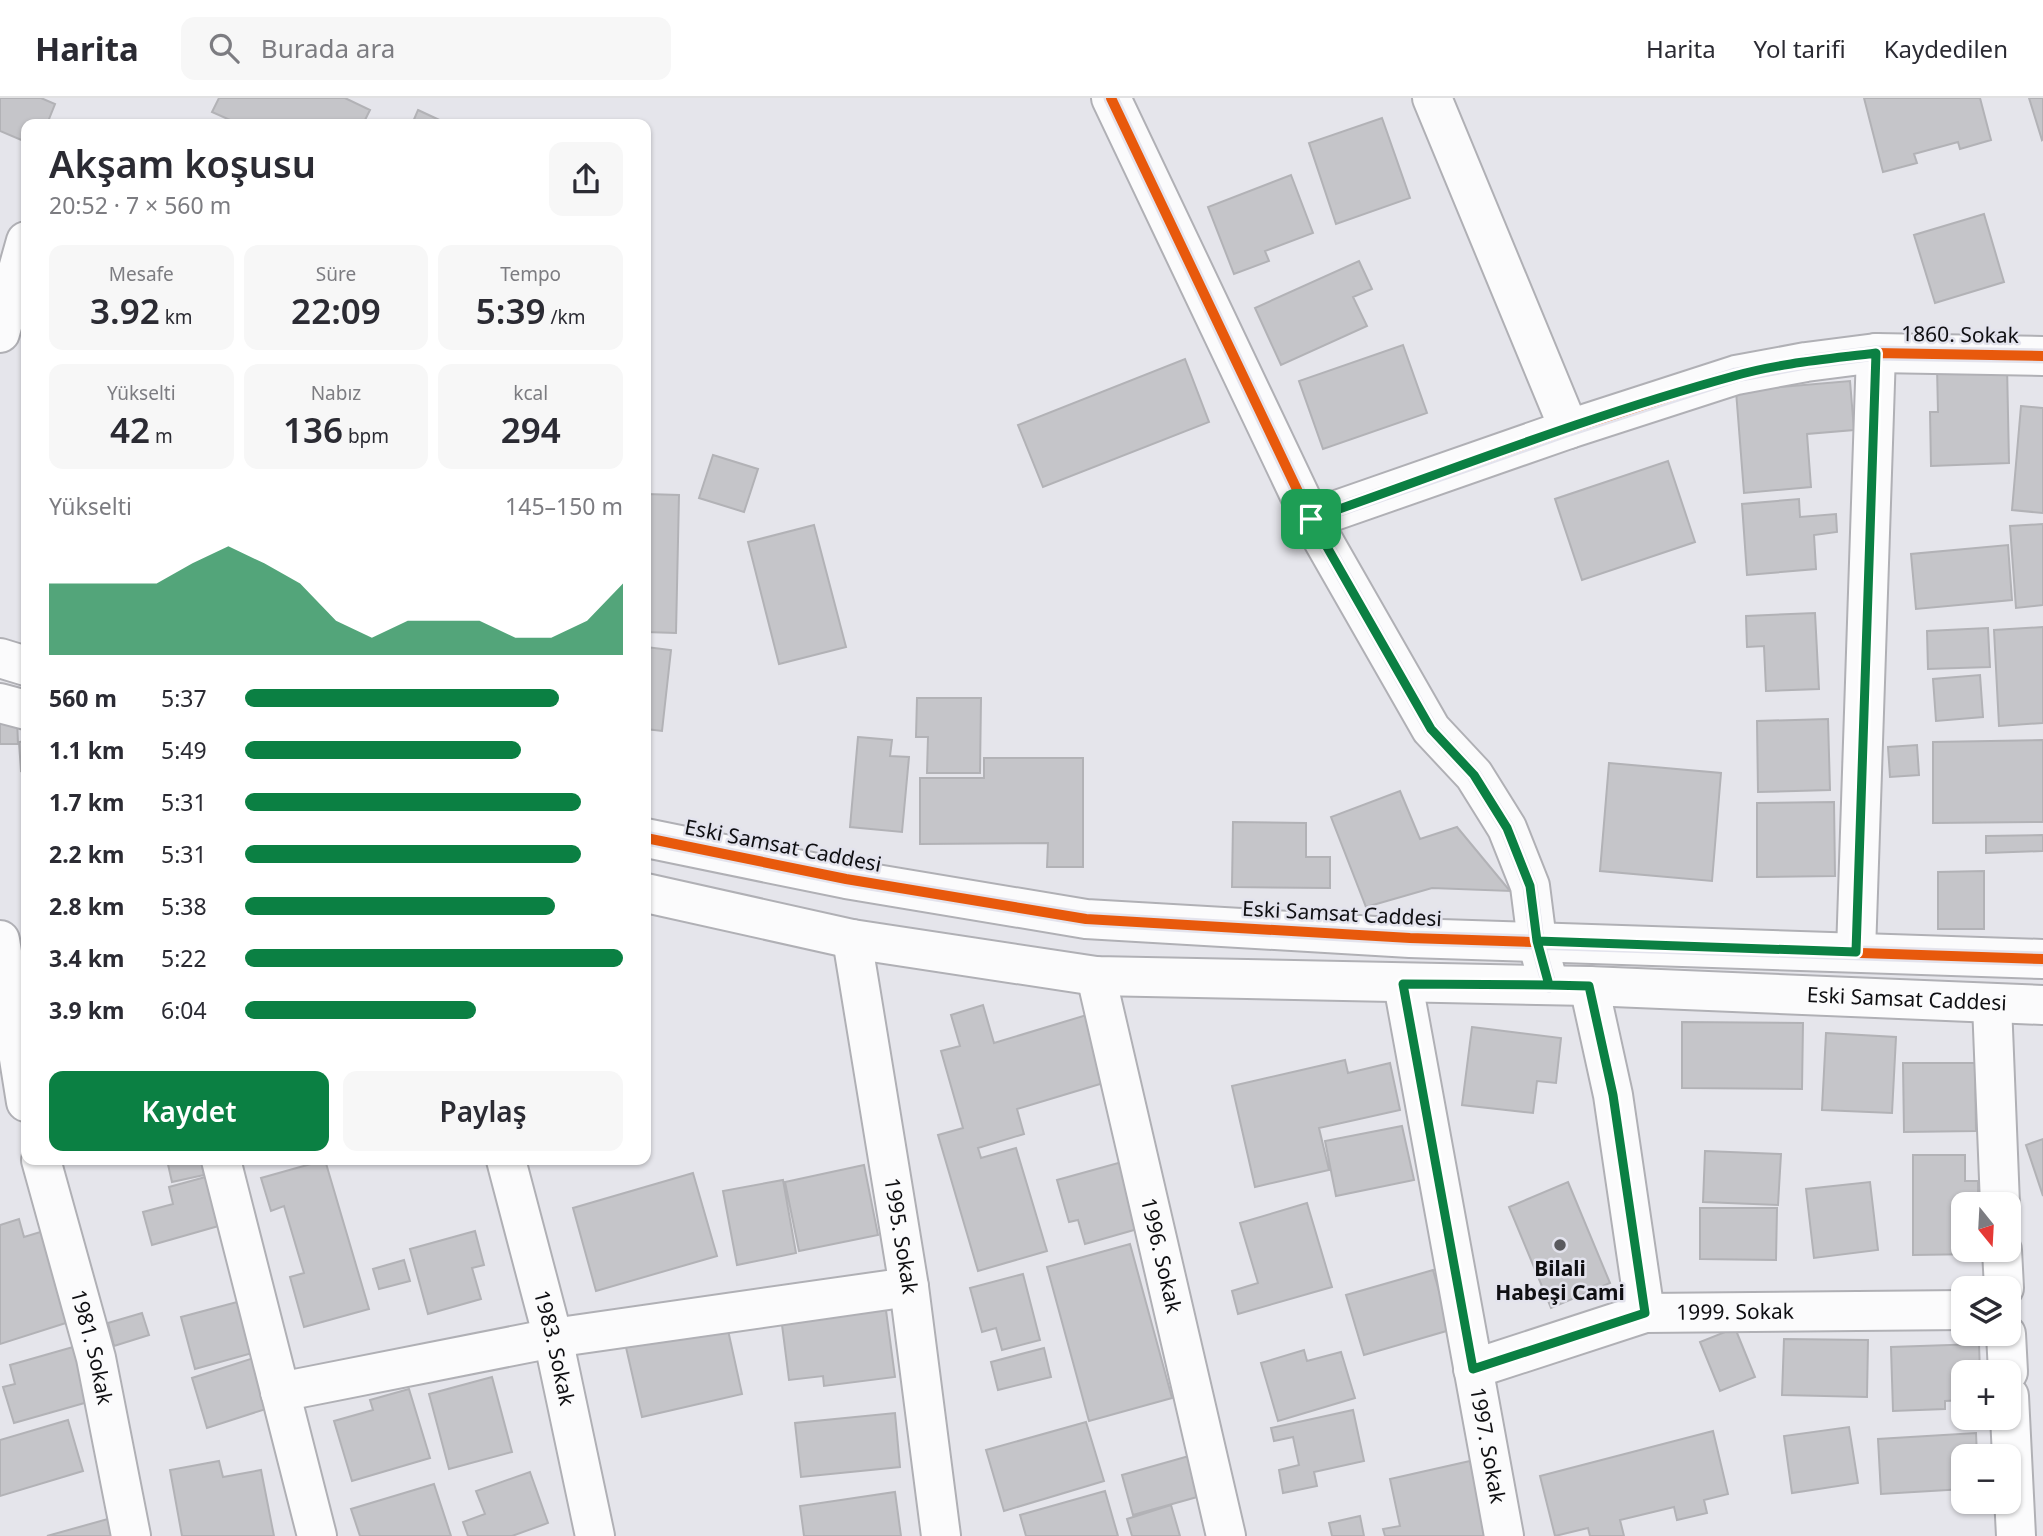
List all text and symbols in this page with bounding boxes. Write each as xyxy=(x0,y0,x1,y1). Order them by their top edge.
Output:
search box xyxy=(181,17,671,80)
text: Harita xyxy=(35,26,139,71)
icon: search xyxy=(205,29,243,67)
text: Burada ara xyxy=(261,30,395,66)
text: Harita xyxy=(1646,32,1716,65)
text: Yol tarifi xyxy=(1754,32,1846,65)
text: Kaydedilen xyxy=(1884,32,2008,65)
text: Akşam koşusu xyxy=(49,137,316,189)
button: share xyxy=(549,142,623,216)
text: 20:52 · 7 × 560 m xyxy=(49,189,231,221)
text: Mesafe xyxy=(109,261,174,287)
text: Süre xyxy=(316,261,356,287)
text: Tempo xyxy=(500,261,561,287)
text: 3.92 xyxy=(90,287,160,334)
text: 22:09 xyxy=(291,287,381,334)
text: 5:39 xyxy=(476,287,546,334)
text: km xyxy=(160,304,193,330)
text: /km xyxy=(546,304,585,330)
street label: 1860. Sokak xyxy=(1901,319,2020,349)
text: Yükselti xyxy=(107,380,176,406)
text: Nabız xyxy=(311,380,361,406)
text: kcal xyxy=(513,380,548,406)
text: 42 xyxy=(110,406,150,453)
text: 136 xyxy=(283,406,343,453)
text: 294 xyxy=(501,406,561,453)
text: m xyxy=(150,423,173,449)
text: bpm xyxy=(343,423,389,449)
pin xyxy=(1281,489,1341,549)
text: Yükselti xyxy=(49,490,132,522)
text: 145–150 m xyxy=(505,490,623,522)
icon: arrive xyxy=(1292,500,1330,538)
text: 560 m xyxy=(49,682,117,714)
text: 5:37 xyxy=(161,682,207,714)
text: 1.1 km xyxy=(49,734,124,766)
text: 5:49 xyxy=(161,734,207,766)
text: 1.7 km xyxy=(49,786,124,818)
text: 5:31 xyxy=(161,786,207,818)
street label: Eski Samsat Caddesi xyxy=(682,812,884,878)
text: 2.2 km xyxy=(49,838,124,870)
text: 5:31 xyxy=(161,838,207,870)
text: 2.8 km xyxy=(49,890,124,922)
text: 5:38 xyxy=(161,890,207,922)
street label: Eski Samsat Caddesi xyxy=(1242,894,1443,932)
text: 3.4 km xyxy=(49,942,124,974)
text: 5:22 xyxy=(161,942,207,974)
street label: Eski Samsat Caddesi xyxy=(1806,980,2007,1016)
text: 3.9 km xyxy=(49,994,124,1026)
text: 6:04 xyxy=(161,994,207,1026)
button: Kaydet xyxy=(49,1071,329,1151)
button: Paylaş xyxy=(343,1071,623,1151)
street label: 1995. Sokak xyxy=(878,1176,925,1297)
north arrow xyxy=(1951,1192,2021,1262)
map controls xyxy=(1951,1192,2021,1514)
street label: 1996. Sokak xyxy=(1135,1195,1189,1317)
marker: Bilali Habeşi Cami xyxy=(1552,1237,1568,1253)
place label: Bilali Habeşi Cami xyxy=(1495,1254,1625,1306)
button: layers xyxy=(1951,1276,2021,1346)
street label: 1981. Sokak xyxy=(65,1286,120,1408)
street label: 1983. Sokak xyxy=(528,1287,582,1409)
street label: 1999. Sokak xyxy=(1676,1297,1795,1326)
button: + xyxy=(1951,1360,2021,1430)
street label: 1997. Sokak xyxy=(1464,1385,1513,1506)
button: − xyxy=(1951,1444,2021,1514)

